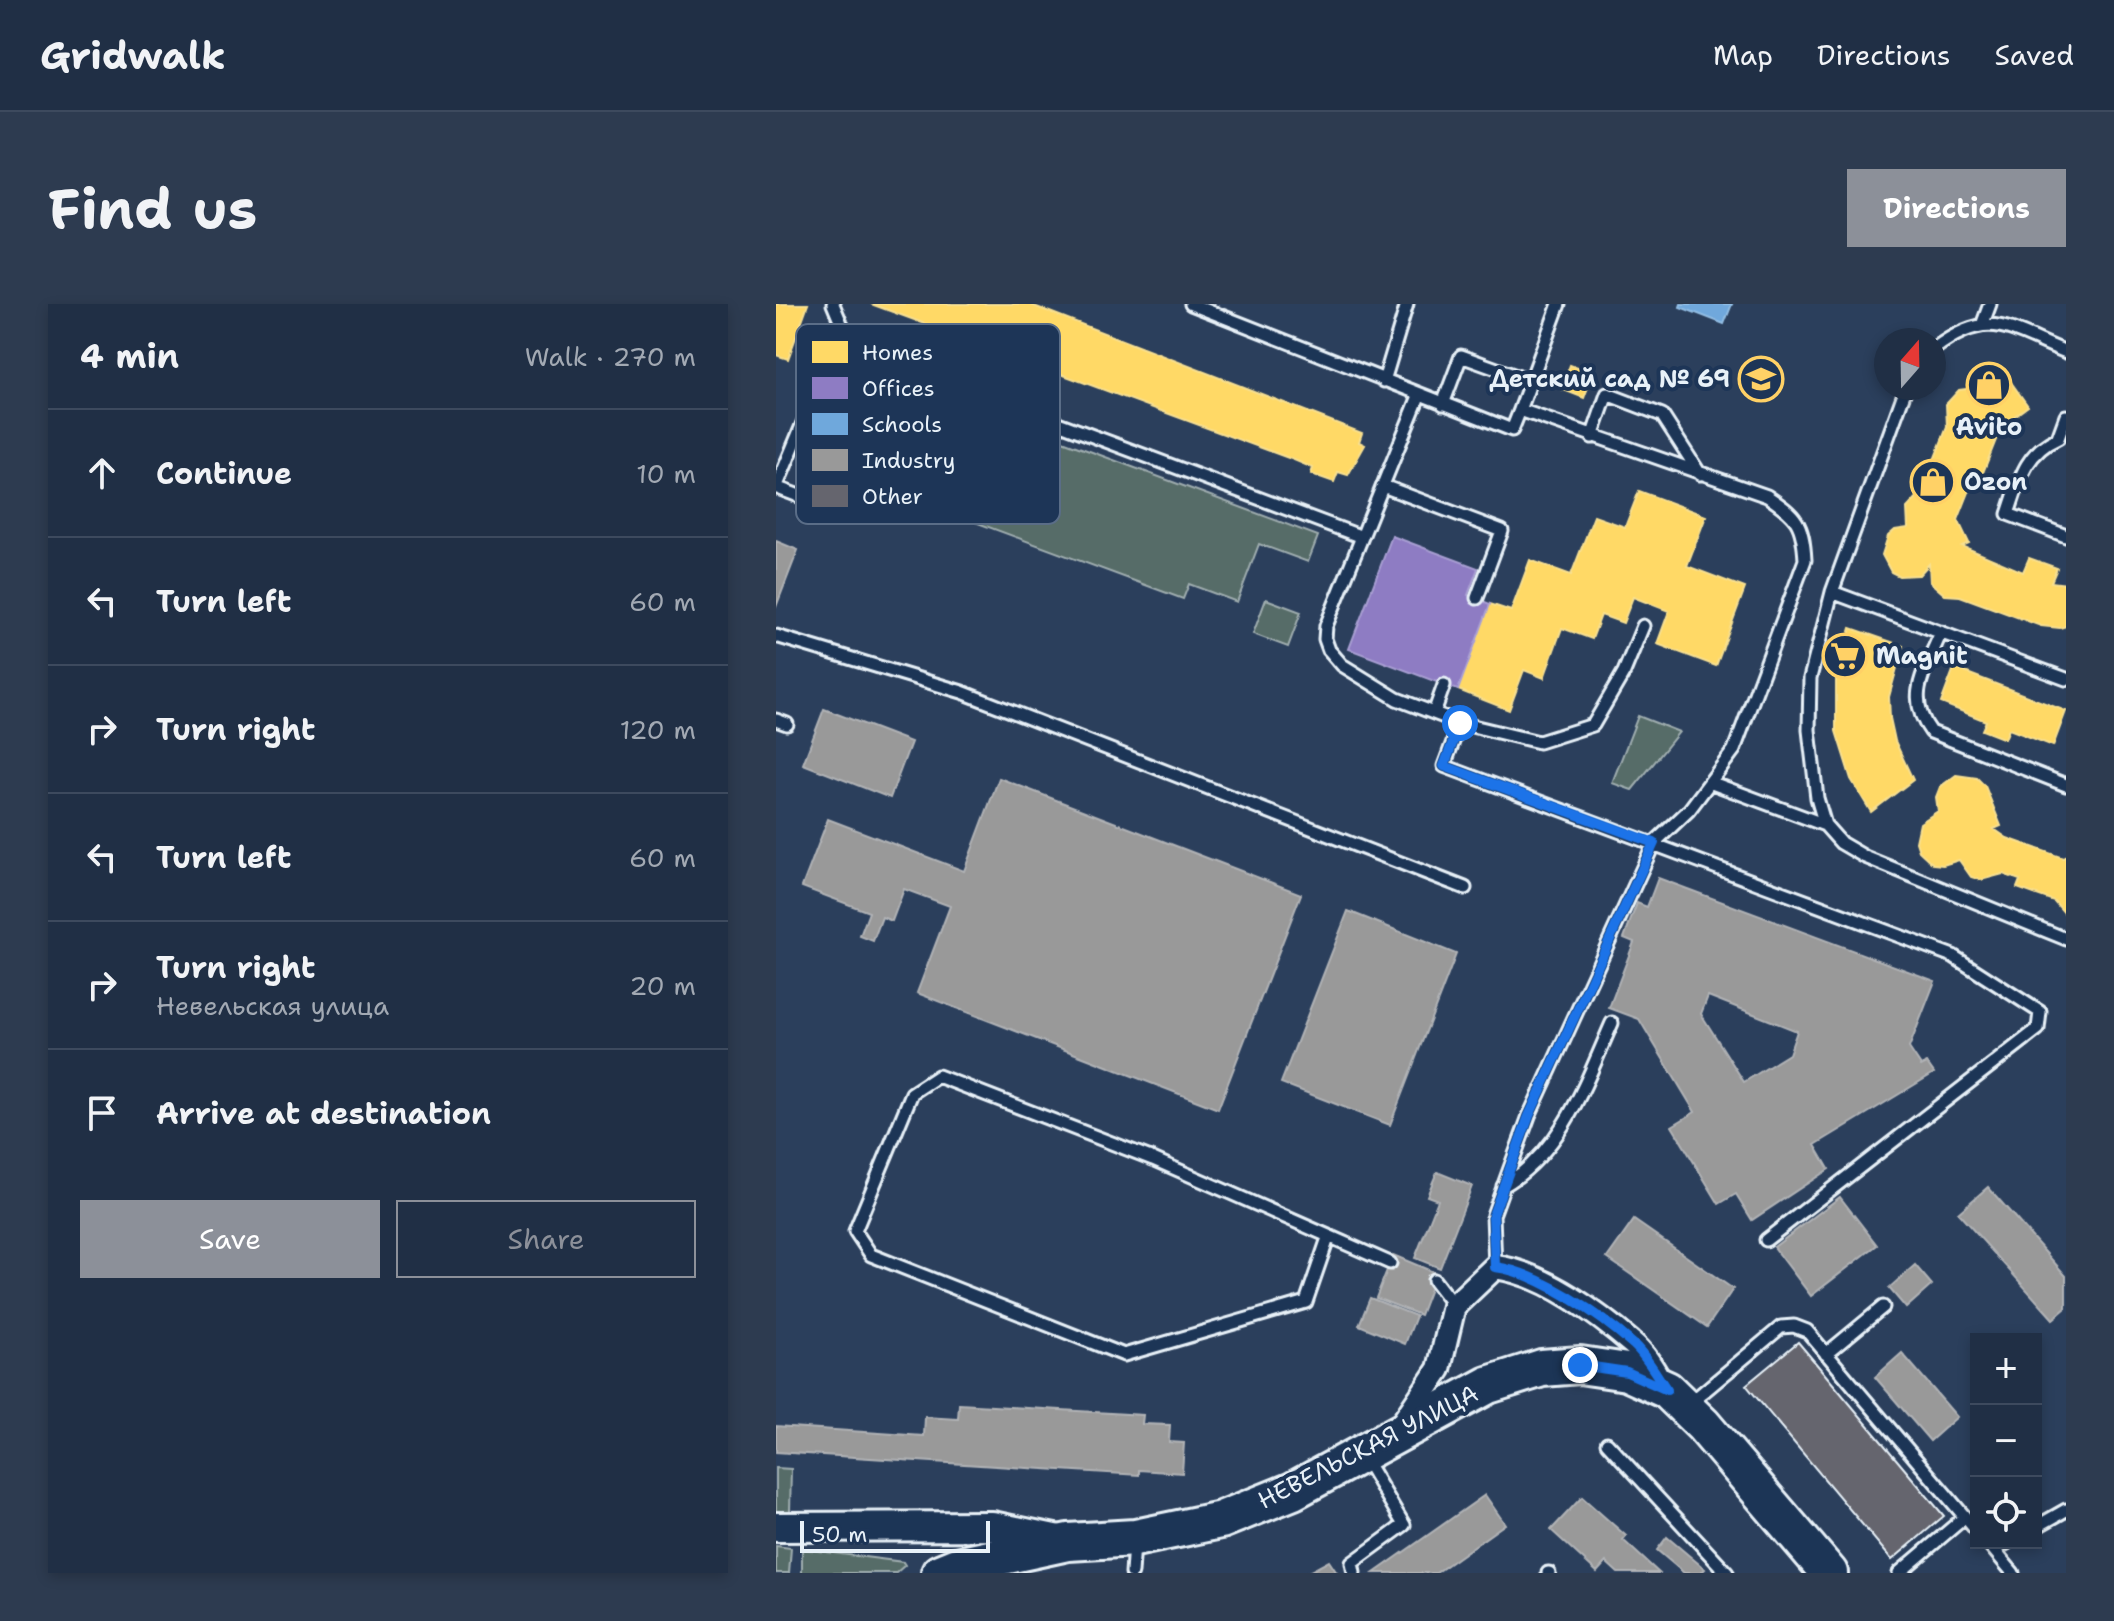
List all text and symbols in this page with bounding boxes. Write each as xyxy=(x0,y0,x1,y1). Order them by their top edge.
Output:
text: Gridwalk xyxy=(40,30,226,81)
text: Map xyxy=(1713,36,1773,74)
text: Directions xyxy=(1817,36,1951,74)
text: Saved xyxy=(1995,36,2074,74)
button: Directions xyxy=(1847,169,2066,247)
text: Find us xyxy=(48,171,257,246)
legend xyxy=(796,324,1060,524)
north arrow xyxy=(1874,328,1946,400)
text: 4 min xyxy=(80,333,179,379)
text: Homes xyxy=(862,338,933,367)
text: Walk · 270 m xyxy=(525,339,696,374)
school or university icon: Детский сад № 69 xyxy=(1737,355,1785,403)
shop icon: Avito xyxy=(1965,361,2013,409)
place label: Детский сад № 69 xyxy=(1489,363,1730,395)
text: Offices xyxy=(862,374,935,403)
text: Schools xyxy=(862,410,942,439)
place label: Avito xyxy=(1956,411,2022,443)
text: Industry xyxy=(862,446,955,475)
icon: ahead xyxy=(80,451,124,495)
text: Continue xyxy=(156,453,292,494)
text: 10 m xyxy=(636,456,696,491)
shop icon: Ozon xyxy=(1909,458,1957,506)
place label: Ozon xyxy=(1964,466,2027,498)
text: Other xyxy=(862,482,923,511)
icon: left xyxy=(80,579,124,623)
text: Turn left xyxy=(156,581,291,622)
text: 60 m xyxy=(629,584,696,619)
supermarket icon: Magnit xyxy=(1821,632,1869,680)
place label: Magnit xyxy=(1876,640,1968,672)
route start xyxy=(1442,705,1478,741)
icon: right xyxy=(80,707,124,751)
text: Turn right xyxy=(156,709,315,750)
text: 120 m xyxy=(620,712,696,747)
icon: left xyxy=(80,835,124,879)
text: Turn left xyxy=(156,837,291,878)
text: 60 m xyxy=(629,840,696,875)
text: Turn right xyxy=(156,947,315,988)
icon: right xyxy=(80,963,124,1007)
text: 20 m xyxy=(629,968,696,1003)
text: Невельская улица xyxy=(156,988,389,1023)
icon: arrive xyxy=(80,1091,124,1135)
text: Arrive at destination xyxy=(156,1093,491,1134)
button: Save xyxy=(80,1200,380,1278)
button: Share xyxy=(396,1200,696,1278)
map controls xyxy=(1970,1333,2042,1549)
button: + xyxy=(1970,1333,2042,1405)
route end xyxy=(1562,1347,1598,1383)
street label: НЕВЕЛЬСКАЯ УЛИЦА xyxy=(1252,1377,1484,1517)
button: − xyxy=(1970,1405,2042,1477)
button: locate xyxy=(1970,1477,2042,1549)
scale bar xyxy=(800,1517,990,1553)
text: 50 m xyxy=(812,1520,867,1549)

